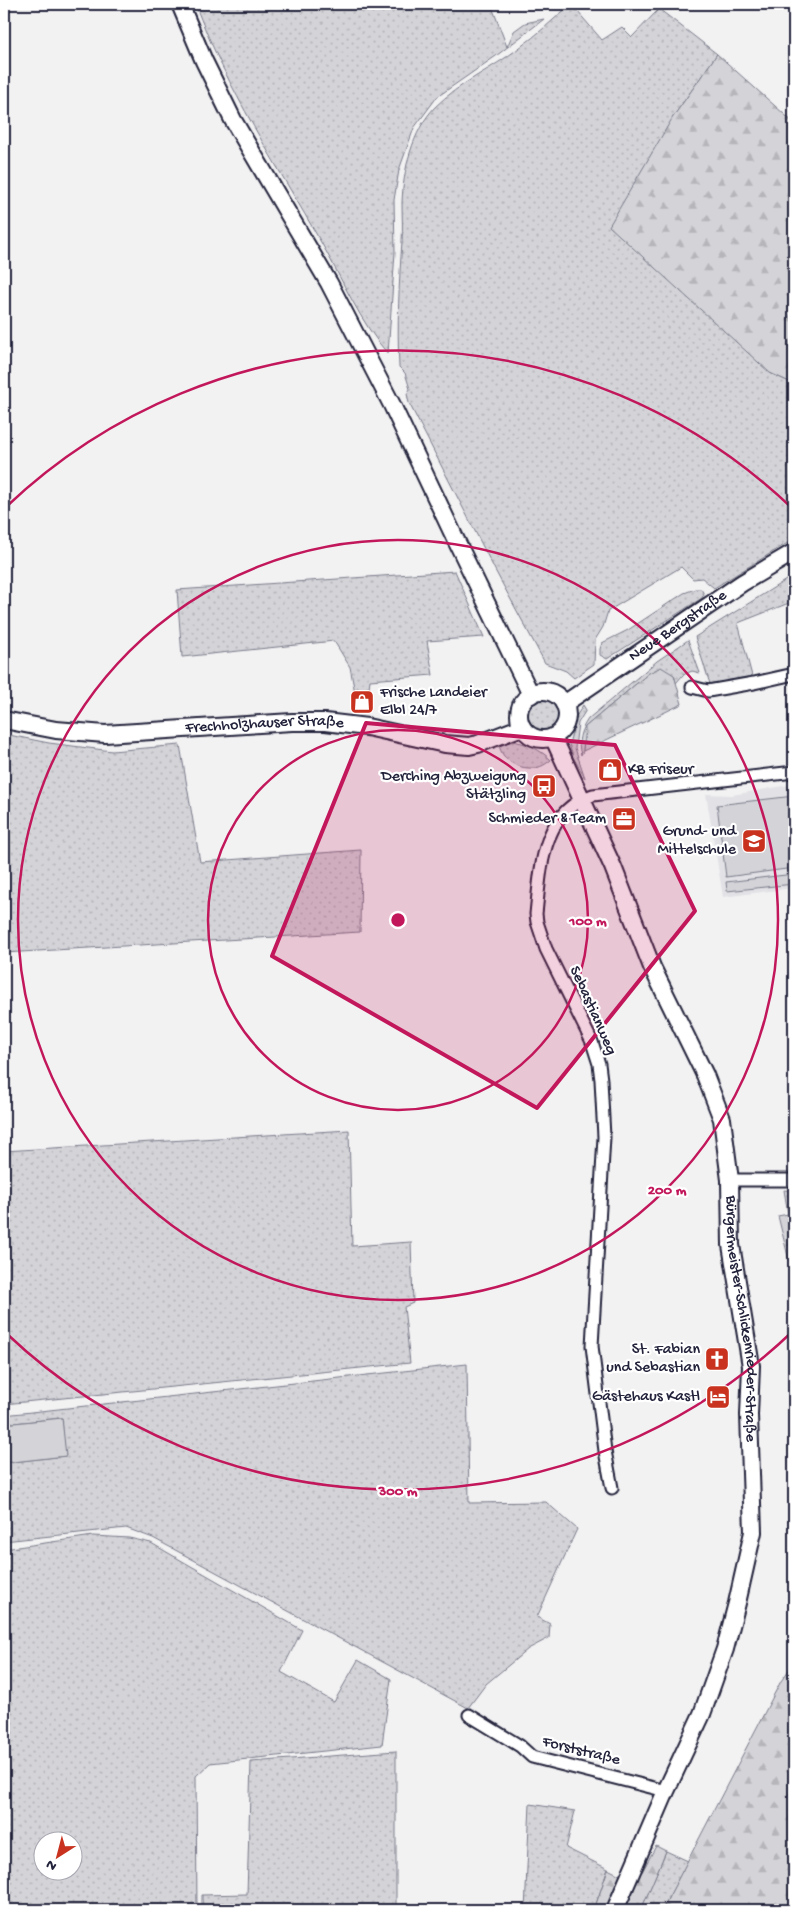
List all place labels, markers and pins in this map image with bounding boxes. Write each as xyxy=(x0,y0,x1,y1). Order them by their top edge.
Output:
place label: Frische Landeier Elbl 24/7 xyxy=(379,684,488,721)
shop icon: Frische Landeier Elbl 24/7 xyxy=(349,689,375,715)
shop icon: KB Friseur xyxy=(597,757,623,783)
place label: KB Friseur xyxy=(628,761,695,780)
place label: Derching Abzweigung Stätzling xyxy=(380,768,526,805)
bus stop icon: Derching Abzweigung Stätzling xyxy=(531,773,557,799)
office icon: Schmieder & Team xyxy=(611,806,637,832)
place label: Schmieder & Team xyxy=(489,810,607,829)
place label: Grund- und Mittelschule xyxy=(657,823,738,860)
school or university icon: Grund- und Mittelschule xyxy=(741,828,767,854)
centre of rings xyxy=(389,911,407,929)
place label: St. Fabian und Sebastian xyxy=(606,1341,700,1378)
church icon: St. Fabian und Sebastian xyxy=(704,1346,730,1372)
hotel icon: Gästehaus Kastl xyxy=(705,1384,731,1410)
place label: Gästehaus Kastl xyxy=(592,1388,700,1407)

